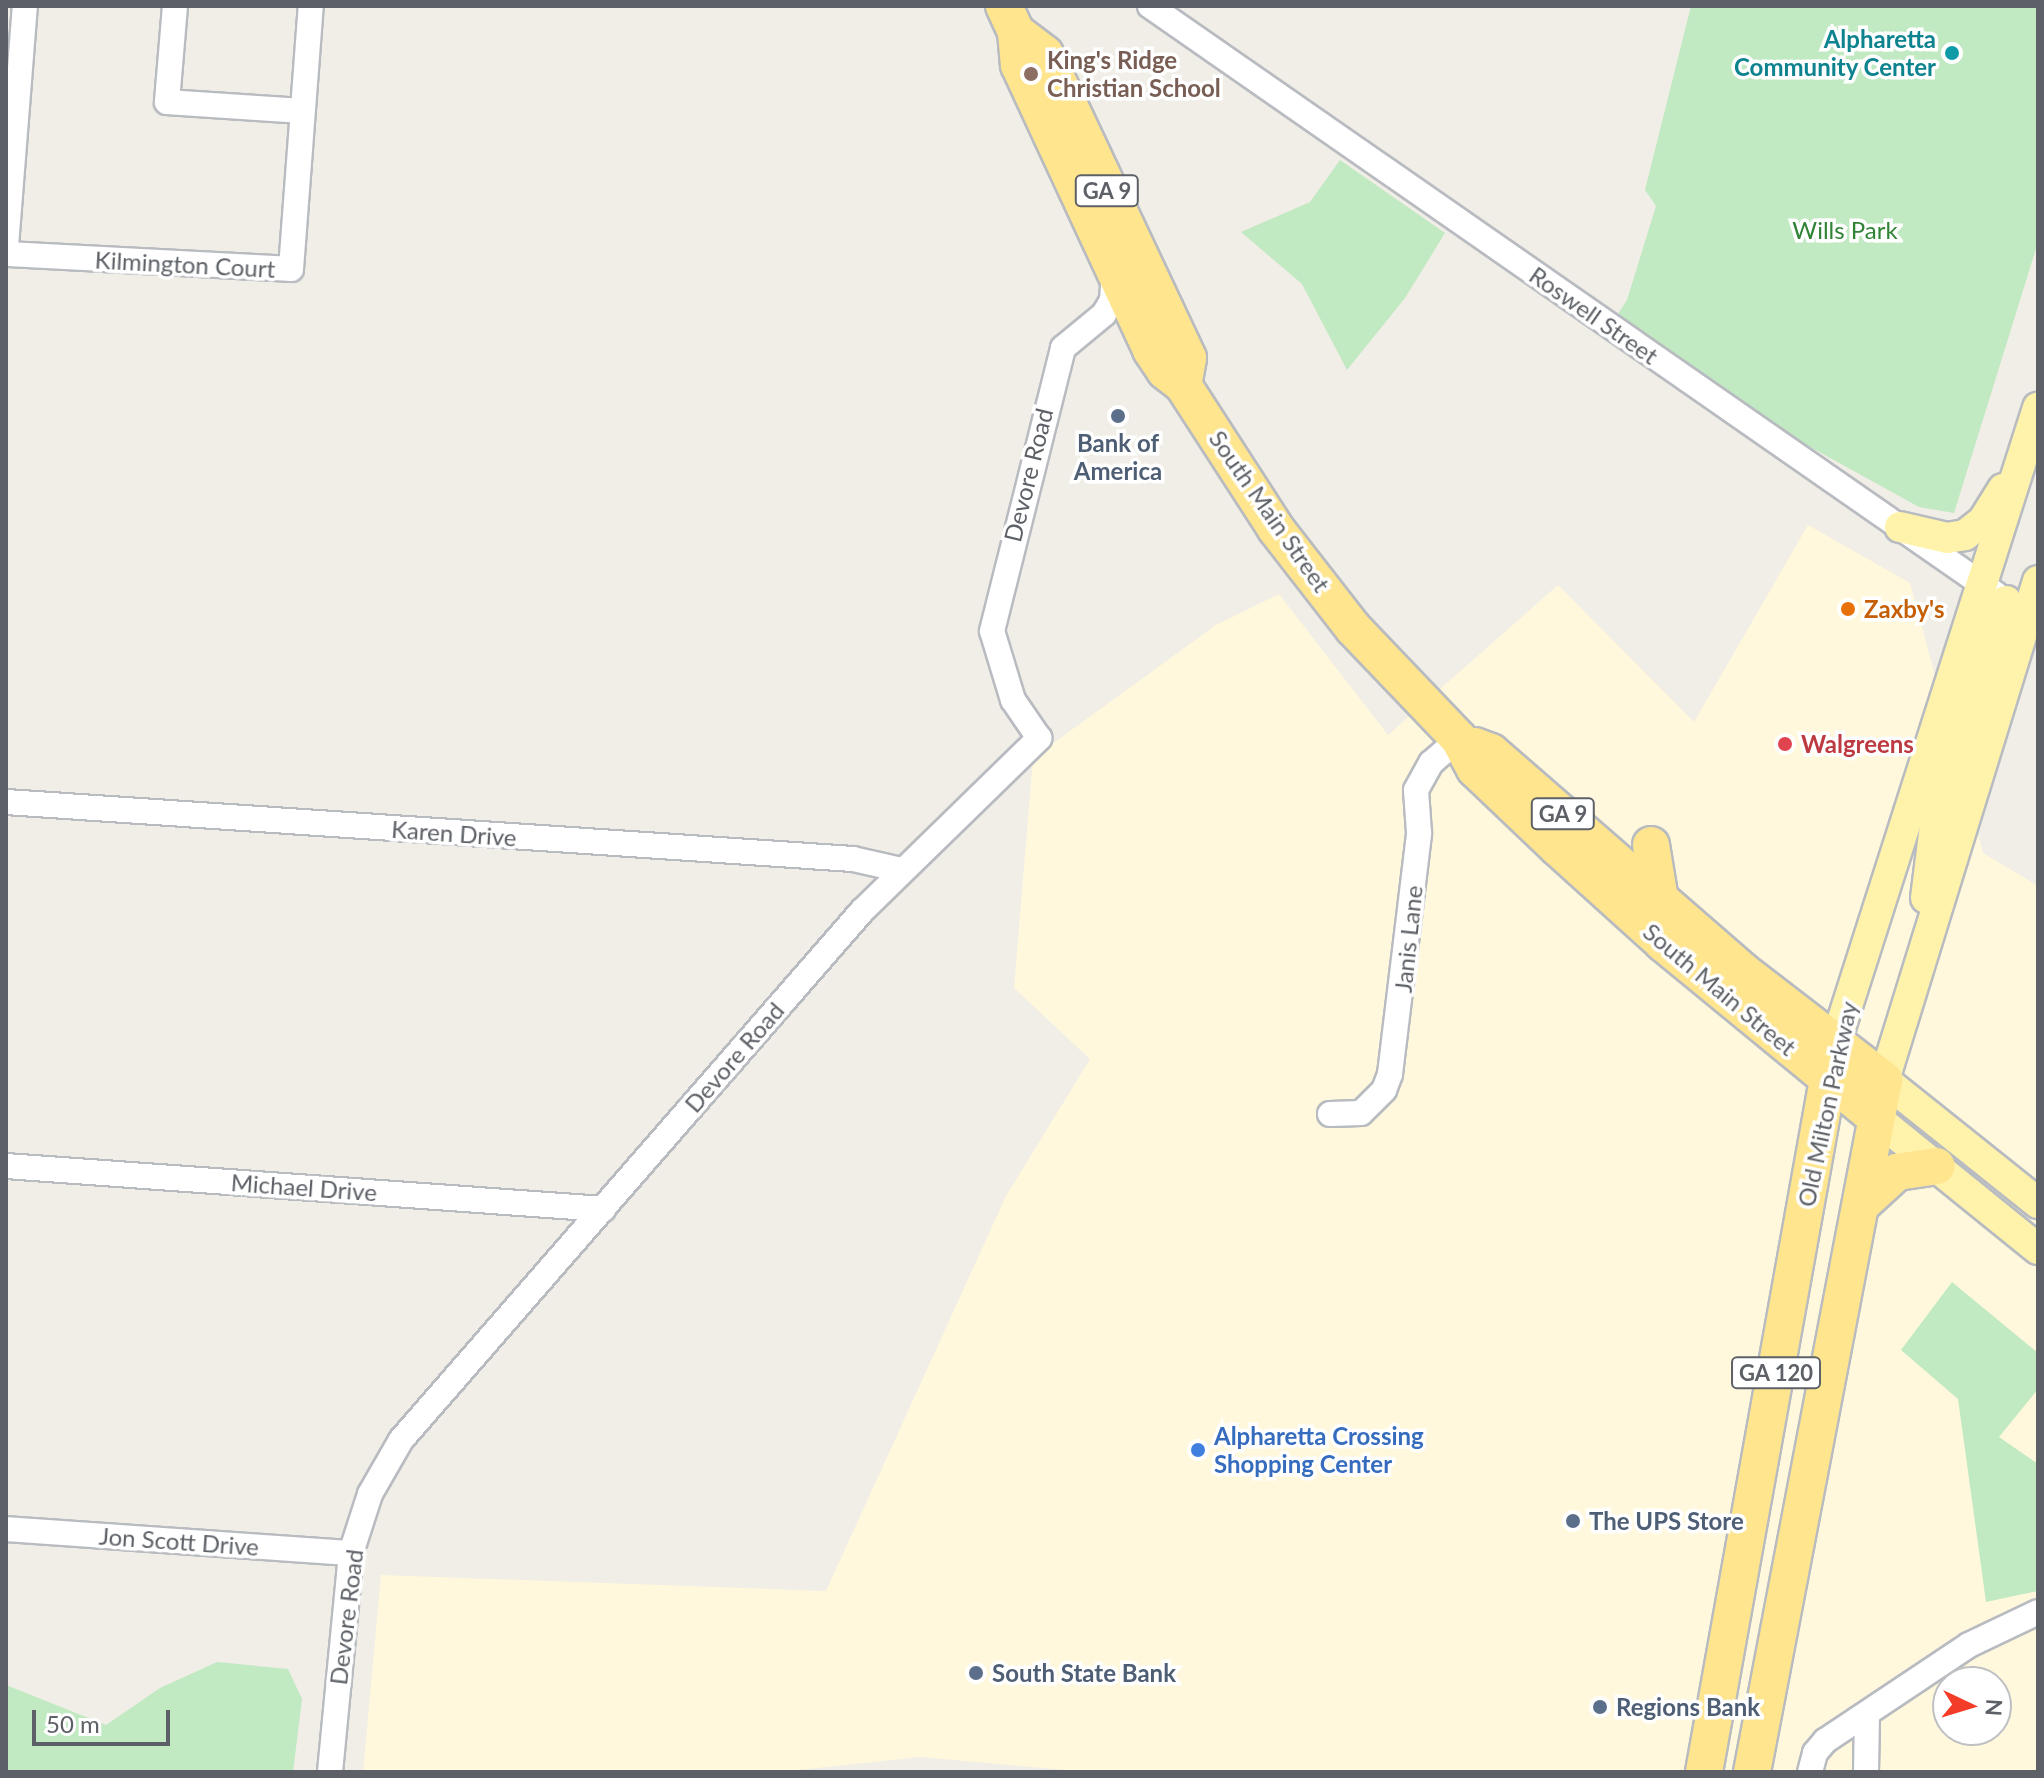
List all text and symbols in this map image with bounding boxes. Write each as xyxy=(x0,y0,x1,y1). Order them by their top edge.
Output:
place label: Alpharetta Community Center xyxy=(1733,25,1936,81)
marker: Alpharetta Community Center xyxy=(1943,44,1961,62)
place label: King's Ridge Christian School xyxy=(1047,46,1221,102)
marker: King's Ridge Christian School xyxy=(1022,65,1040,83)
road number: GA 9 xyxy=(1073,173,1141,209)
park label: Wills Park xyxy=(1792,216,1898,244)
street label: Kilmington Court xyxy=(94,245,276,283)
street label: Roswell Street xyxy=(1524,260,1664,370)
street label: Devore Road xyxy=(998,405,1058,545)
marker: Bank of America xyxy=(1109,407,1127,425)
street label: South Main Street xyxy=(1204,425,1336,597)
place label: Bank of America xyxy=(1074,429,1162,485)
place label: Zaxby's xyxy=(1864,595,1944,623)
marker: Zaxby's xyxy=(1839,600,1857,618)
place label: Walgreens xyxy=(1801,730,1914,758)
marker: Walgreens xyxy=(1776,735,1794,753)
road number: GA 9 xyxy=(1529,796,1597,832)
street label: Karen Drive xyxy=(390,814,518,852)
street label: Janis Lane xyxy=(1388,884,1428,994)
street label: South Main Street xyxy=(1638,917,1802,1061)
street label: Devore Road xyxy=(678,996,790,1118)
street label: Old Milton Parkway xyxy=(1791,999,1863,1209)
street label: Michael Drive xyxy=(230,1168,378,1206)
road number: GA 120 xyxy=(1730,1355,1822,1391)
place label: Alpharetta Crossing Shopping Center xyxy=(1214,1422,1424,1478)
marker: Alpharetta Crossing Shopping Center xyxy=(1189,1441,1207,1459)
place label: The UPS Store xyxy=(1589,1507,1744,1535)
marker: The UPS Store xyxy=(1564,1512,1582,1530)
street label: Jon Scott Drive xyxy=(98,1521,260,1561)
street label: Devore Road xyxy=(323,1548,369,1686)
place label: South State Bank xyxy=(992,1659,1176,1687)
marker: South State Bank xyxy=(967,1664,985,1682)
north arrow xyxy=(1932,1666,2012,1746)
place label: Regions Bank xyxy=(1616,1693,1760,1721)
scale bar xyxy=(36,1694,174,1744)
marker: Regions Bank xyxy=(1591,1698,1609,1716)
text: N xyxy=(1980,1698,2009,1717)
text: 50 m xyxy=(46,1709,100,1738)

